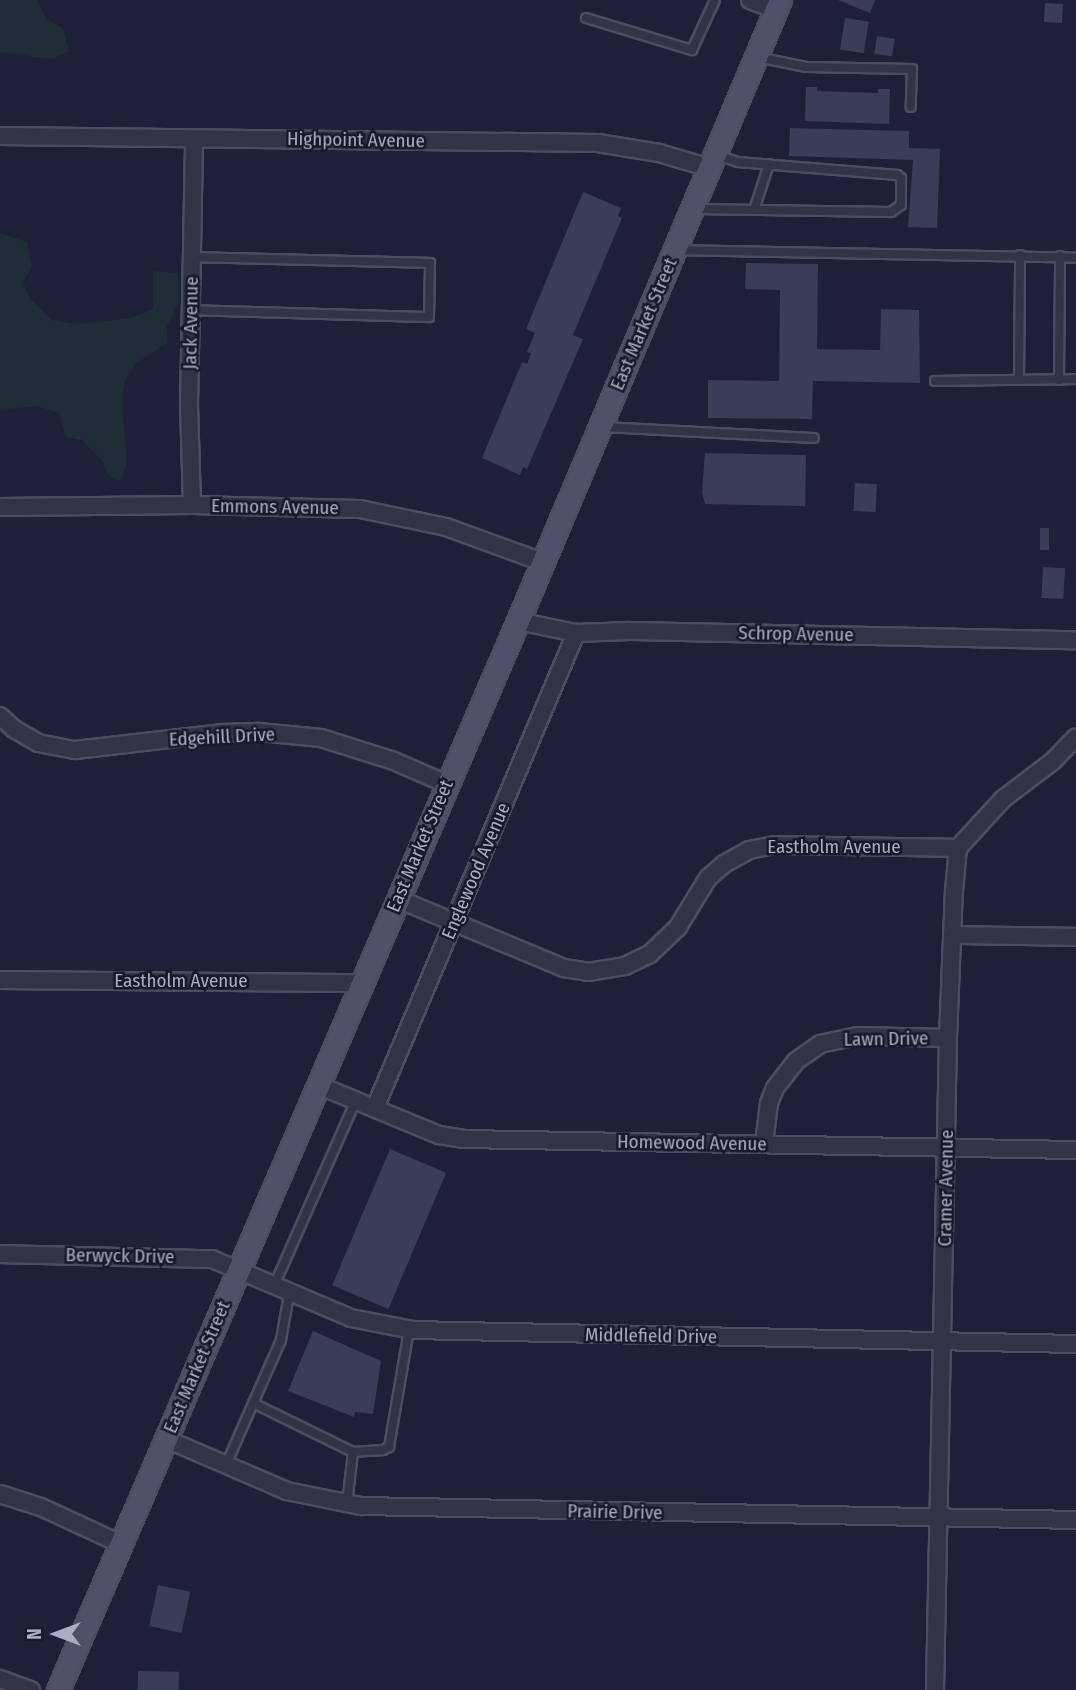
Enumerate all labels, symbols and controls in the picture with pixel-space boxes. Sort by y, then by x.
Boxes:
street label: Highpoint Avenue [287,127,425,153]
street label: East Market Street [606,254,682,394]
street label: Jack Avenue [179,276,203,370]
street label: Emmons Avenue [211,494,339,520]
street label: Schrop Avenue [738,622,854,646]
street label: Edgehill Drive [168,723,276,751]
street label: East Market Street [382,776,458,916]
street label: Englewood Avenue [437,799,515,943]
street label: Eastholm Avenue [767,836,901,858]
street label: Eastholm Avenue [114,970,248,992]
street label: Lawn Drive [843,1027,929,1051]
street label: Cramer Avenue [934,1129,958,1247]
street label: Homewood Avenue [617,1130,767,1156]
street label: Berwyck Drive [65,1244,175,1268]
street label: East Market Street [159,1297,235,1437]
street label: Middlefield Drive [585,1323,717,1349]
street label: Prairie Drive [567,1500,663,1524]
north arrow [21,1599,91,1669]
text: N [23,1628,46,1640]

